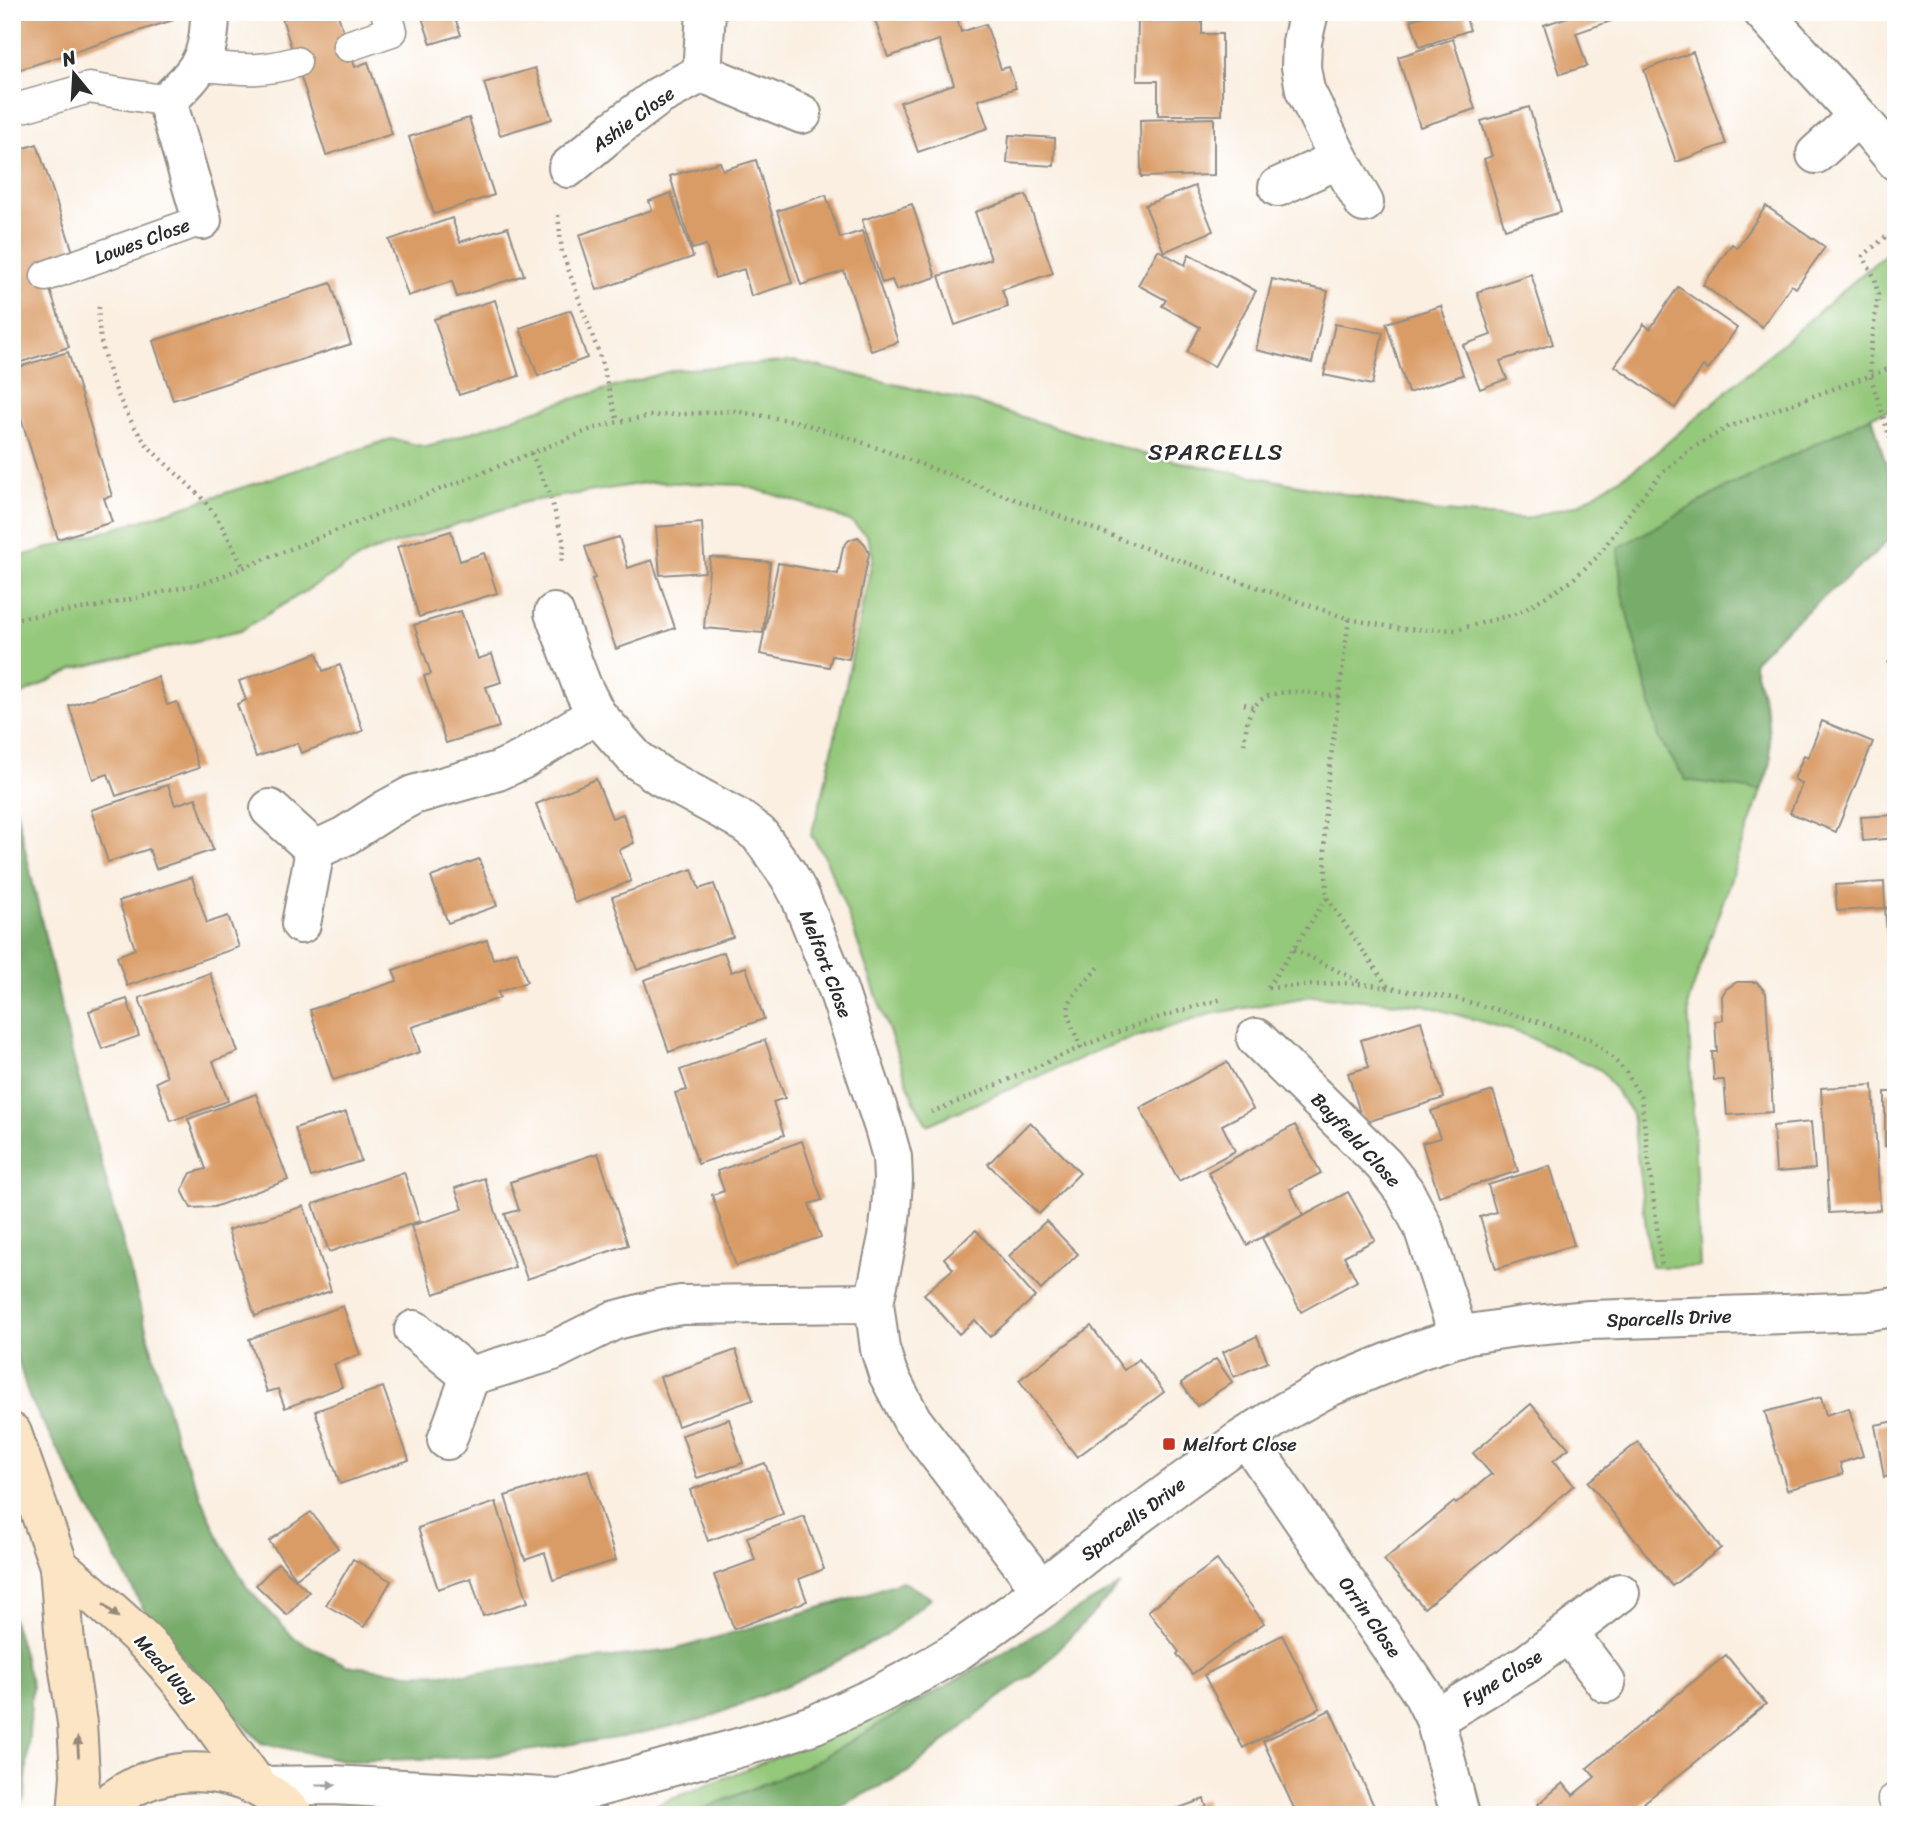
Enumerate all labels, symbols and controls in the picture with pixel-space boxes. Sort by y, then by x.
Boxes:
north arrow [38,38,108,108]
text: N [57,40,81,76]
street label: Ashie Close [584,77,682,161]
street label: Lowes Close [89,208,195,274]
district label: SPARCELLS [1148,432,1284,473]
street label: Melfort Close [790,905,862,1023]
street label: Bayfield Close [1303,1085,1409,1196]
street label: Sparcells Drive [1606,1299,1732,1337]
place label: Melfort Close [1183,1428,1297,1461]
marker: Melfort Close [1161,1436,1177,1452]
street label: Sparcells Drive [1073,1468,1193,1570]
street label: Orrin Close [1330,1569,1410,1665]
one-way arrow [102,1603,120,1619]
street label: Mead Way [126,1626,206,1712]
street label: Fyne Close [1455,1640,1549,1716]
one-way arrow [73,1735,84,1757]
one-way arrow [315,1779,337,1791]

